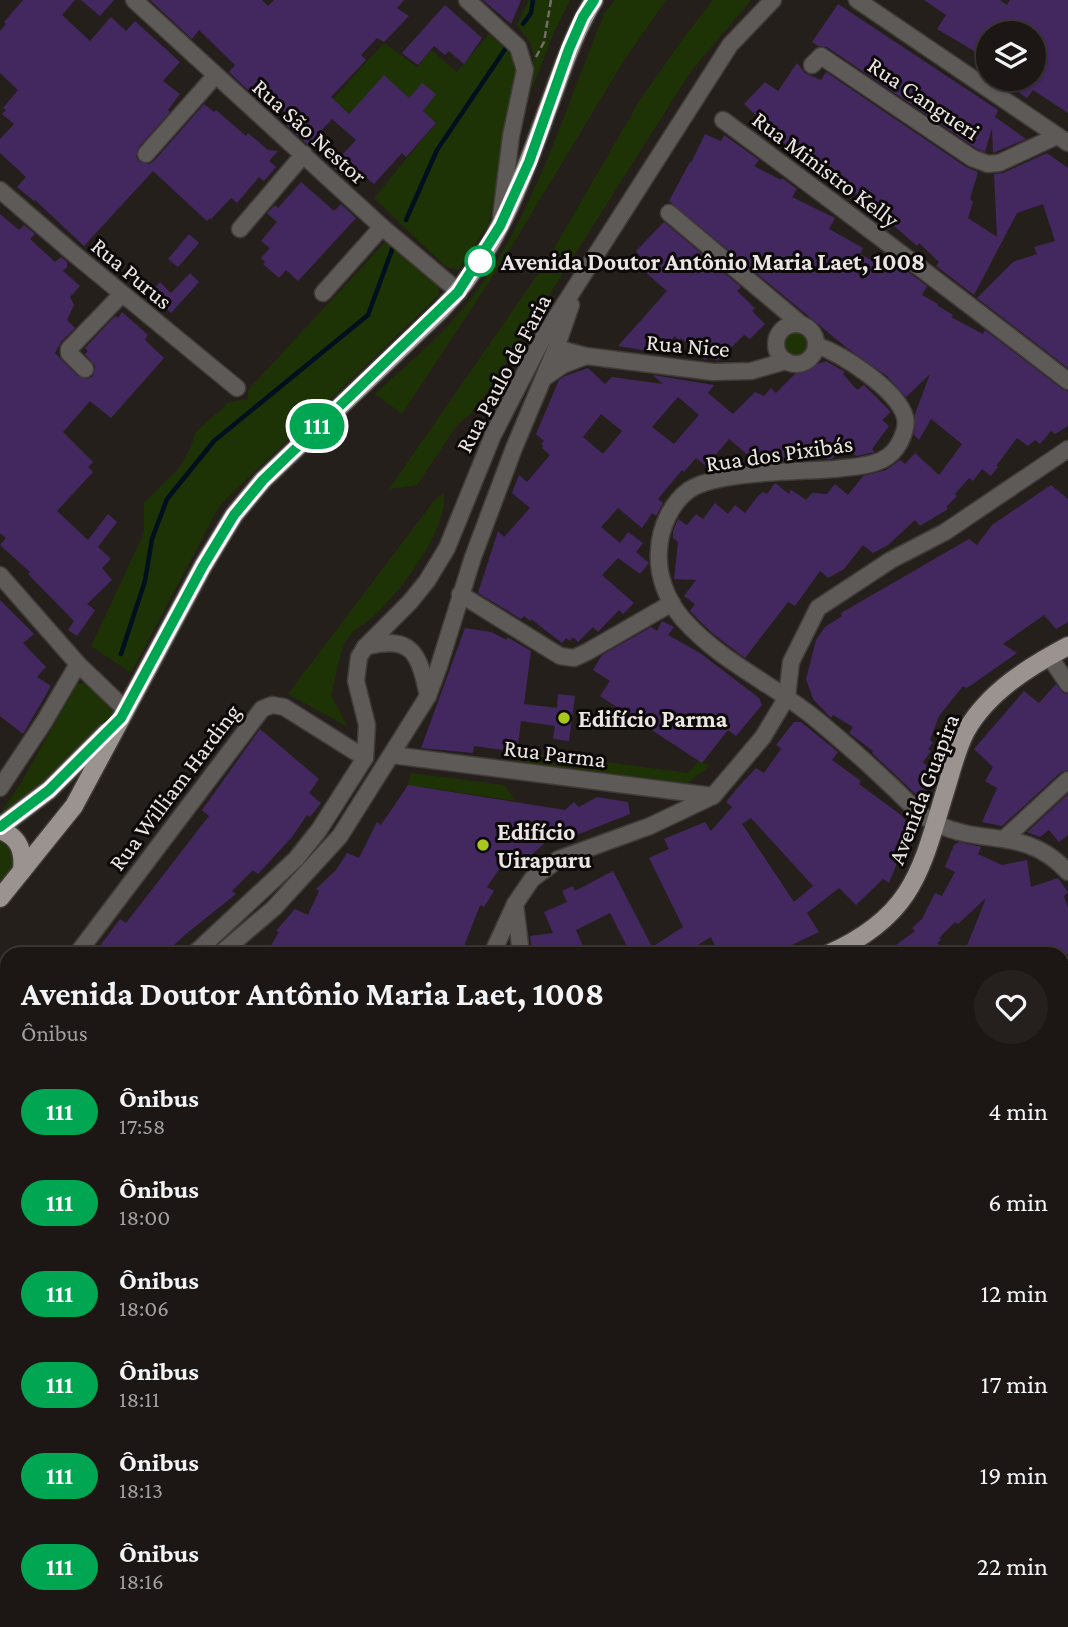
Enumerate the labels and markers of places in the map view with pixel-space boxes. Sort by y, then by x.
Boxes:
marker: Avenida Doutor Antônio Maria Laet, 1008 [465,246,495,276]
place label: Avenida Doutor Antônio Maria Laet, 1008 [500,248,925,276]
place label: Edifício Parma [578,705,728,732]
marker: Edifício Parma [556,710,572,726]
place label: Edifício Uirapuru [497,818,592,873]
marker: Edifício Uirapuru [475,837,491,853]

